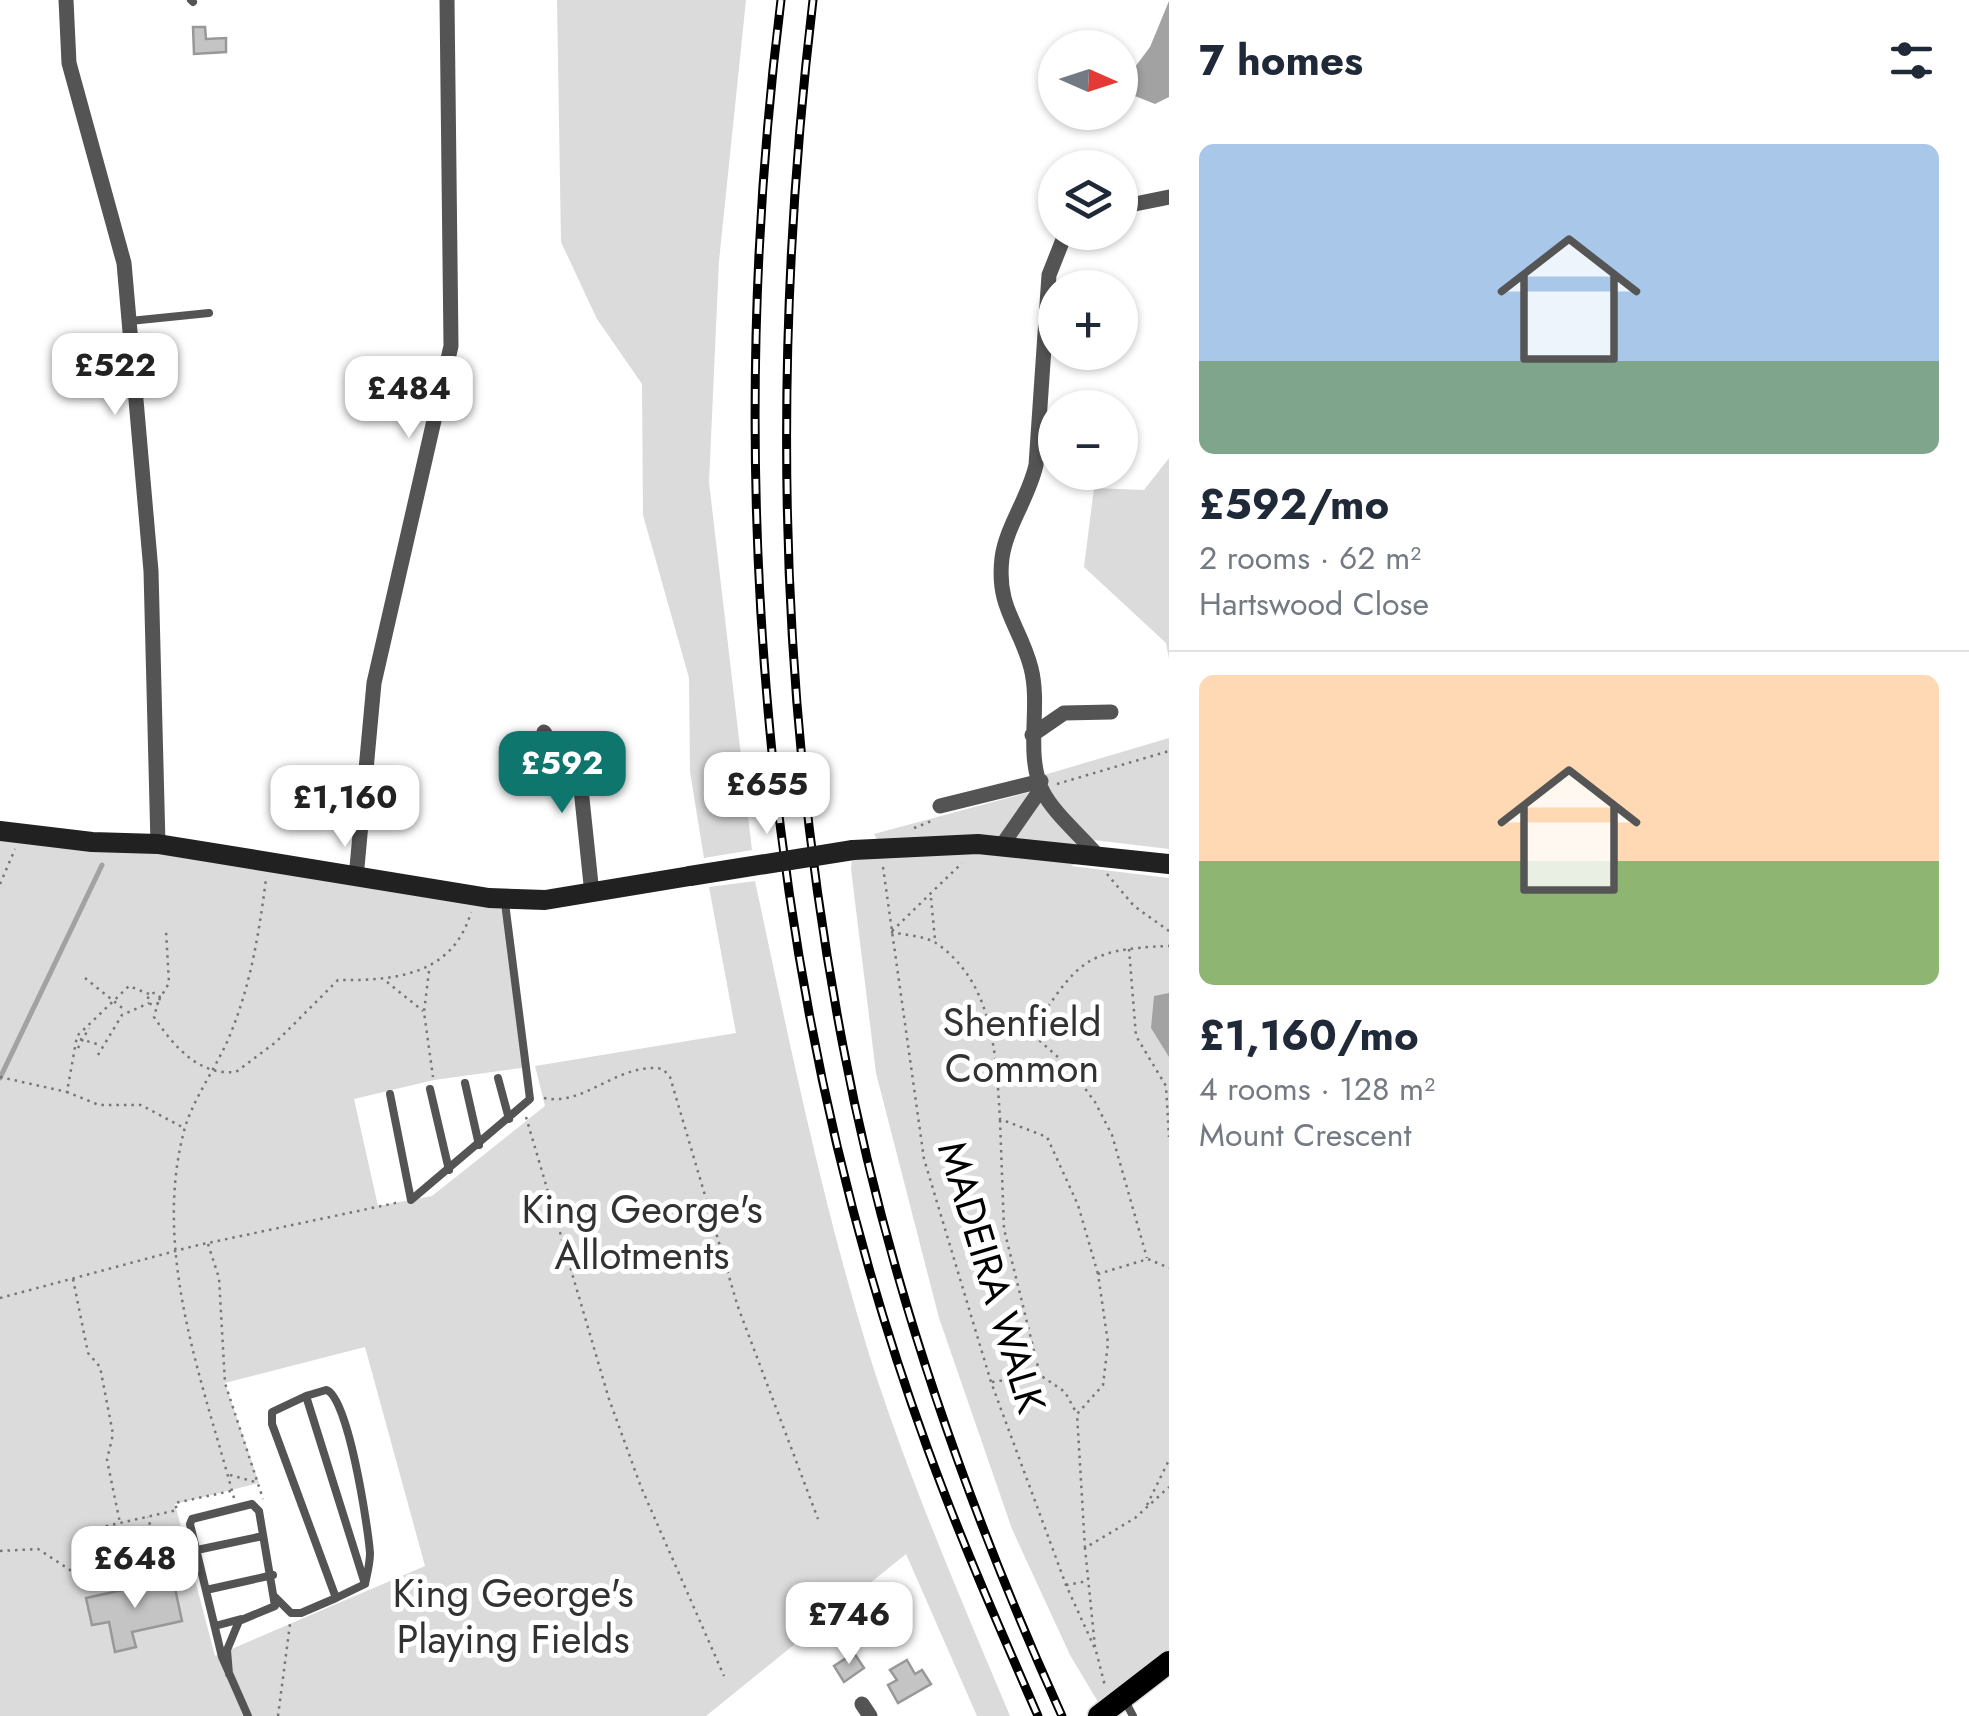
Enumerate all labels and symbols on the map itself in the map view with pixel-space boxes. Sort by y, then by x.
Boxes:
north arrow [1038,30,1138,130]
pin: £522 [56,333,174,418]
pin: £484 [350,356,468,441]
pin: £592 [503,731,621,816]
pin: £655 [708,752,826,837]
pin: £1,160 [264,765,426,850]
park label: Shenfield Common [943,993,1101,1097]
street label: MADEIRA WALK [923,1134,1061,1420]
park label: King George's Allotments [521,1180,763,1284]
pin: £648 [76,1526,194,1611]
park label: King George's Playing Fields [392,1564,634,1668]
pin: £746 [790,1582,908,1667]

